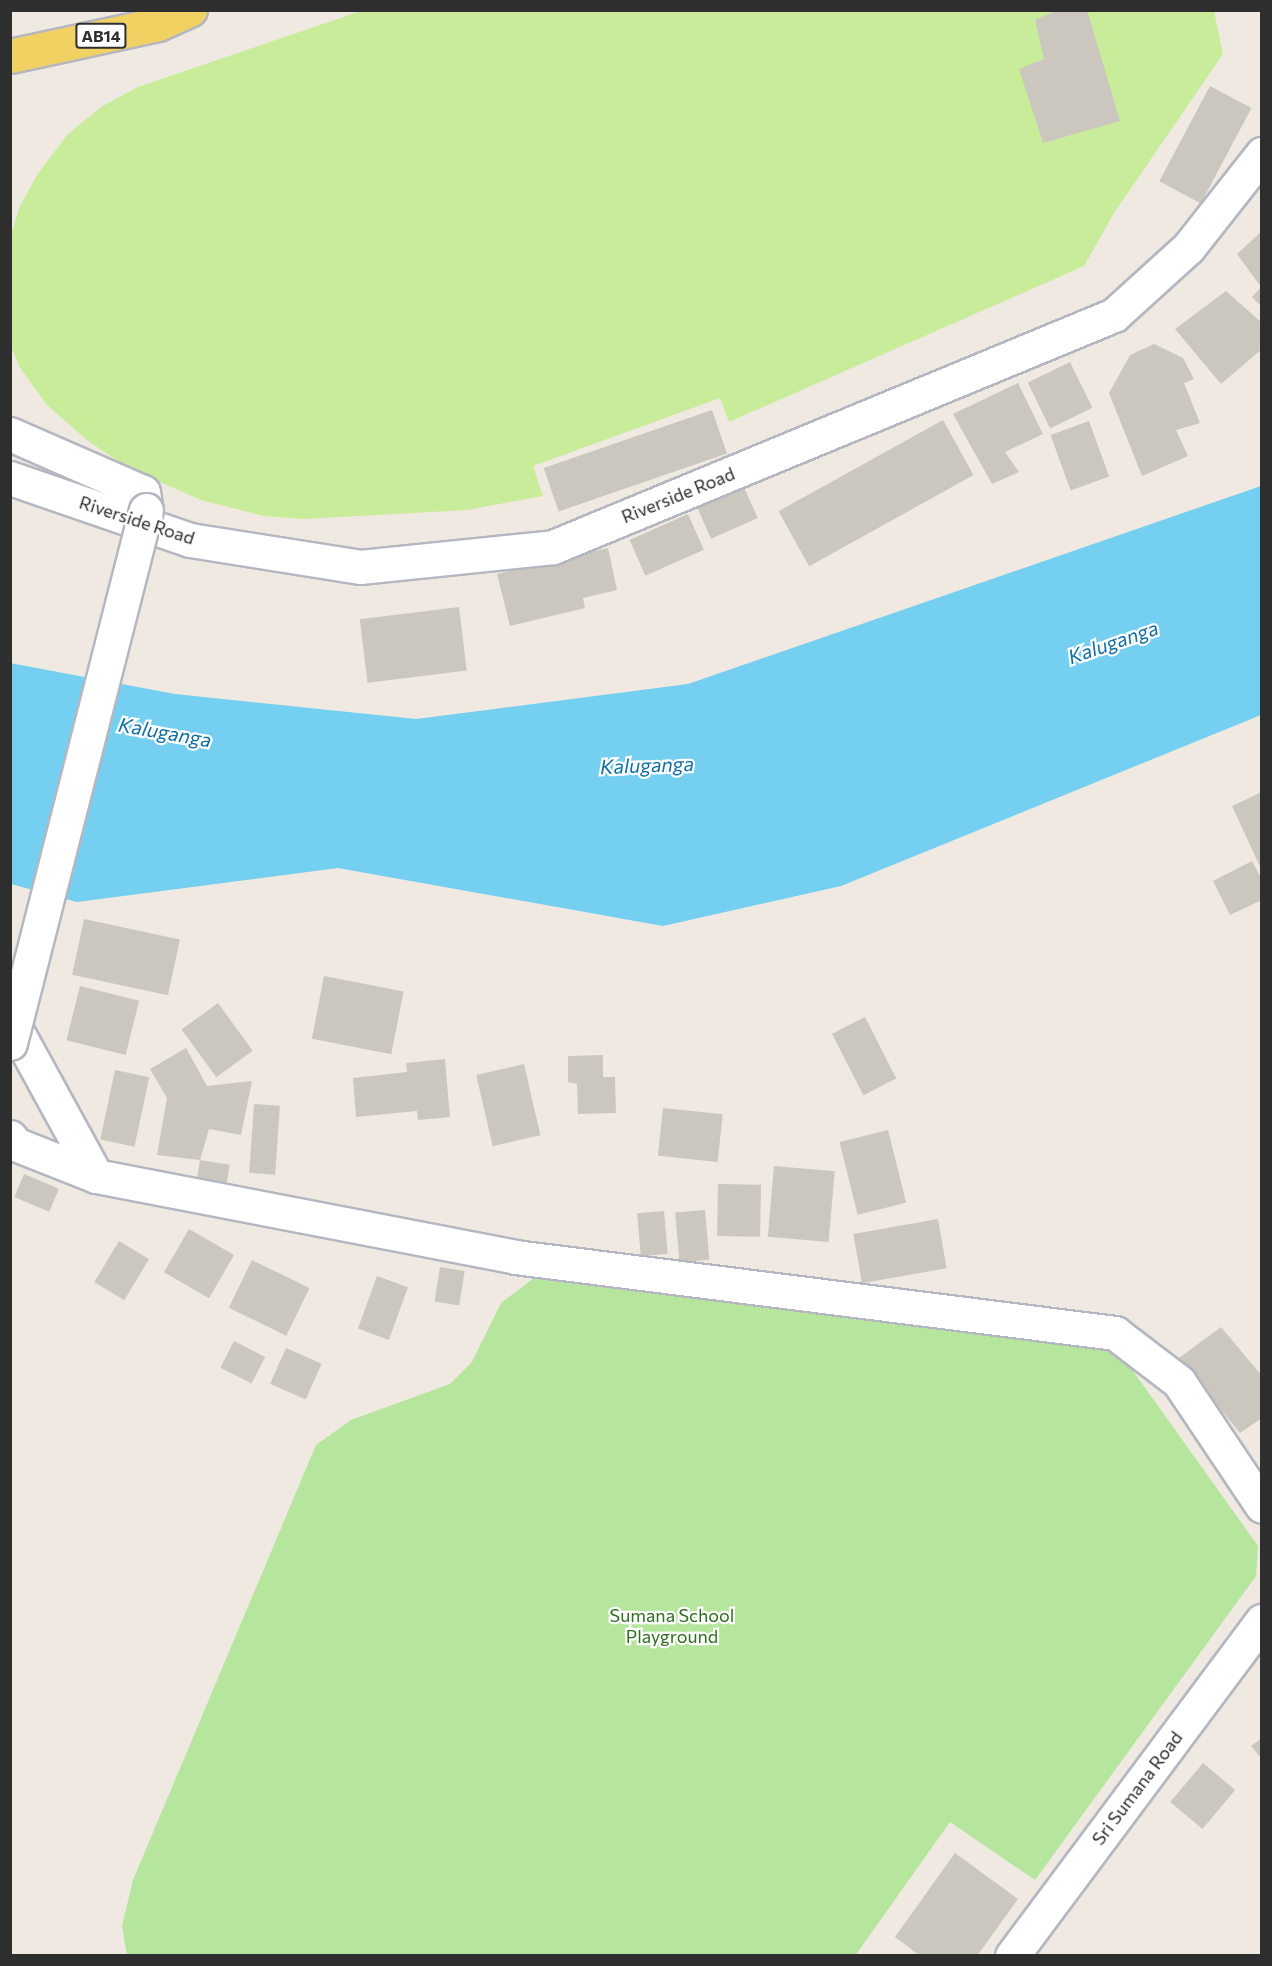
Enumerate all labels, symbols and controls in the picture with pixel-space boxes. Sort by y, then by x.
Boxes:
road number: AB14 [74,23,128,49]
street label: Riverside Road [618,462,738,528]
street label: Riverside Road [77,491,197,549]
water label: Kaluganga [1065,615,1161,669]
water label: Kaluganga [117,712,213,752]
water label: Kaluganga [600,751,694,779]
park label: Sumana School Playground [610,1605,734,1648]
street label: Sri Sumana Road [1087,1727,1187,1849]

